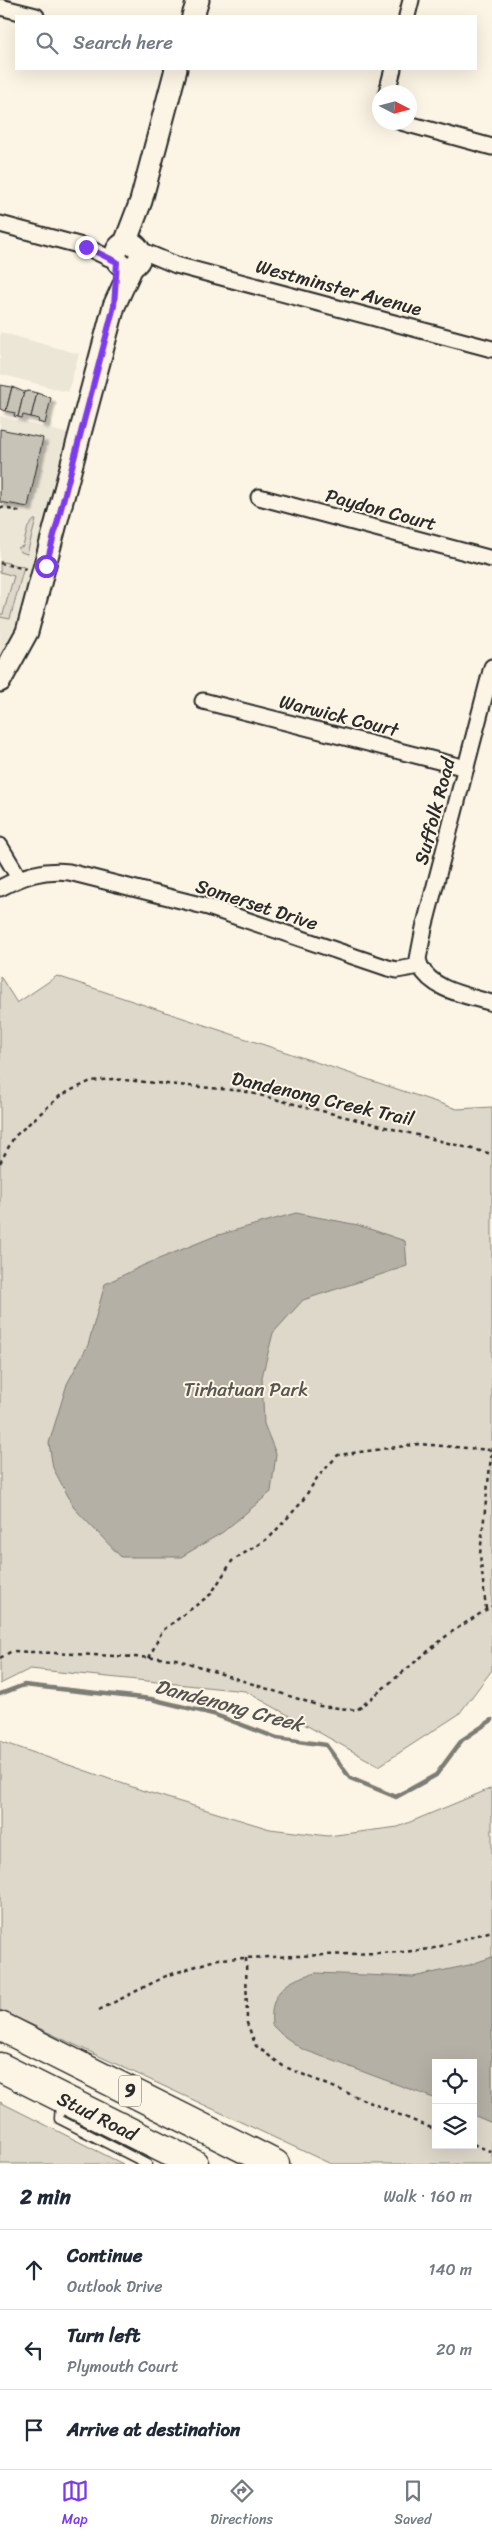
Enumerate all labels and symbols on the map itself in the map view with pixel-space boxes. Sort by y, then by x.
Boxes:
north arrow [372,85,417,130]
route end [75,236,98,259]
street label: Westminster Avenue [252,249,426,325]
street label: Paydon Court [322,479,440,540]
route start [35,555,58,578]
street label: Warwick Court [276,685,403,747]
street label: Suffolk Road [404,752,465,868]
street label: Somerset Drive [191,869,323,940]
street label: Dandenong Creek Trail [229,1061,418,1136]
park label: Tirhatuan Park [184,1373,308,1406]
water label: Dandenong Creek [151,1669,309,1743]
road number: 9 [119,2076,141,2106]
street label: Stud Road [51,2082,145,2151]

